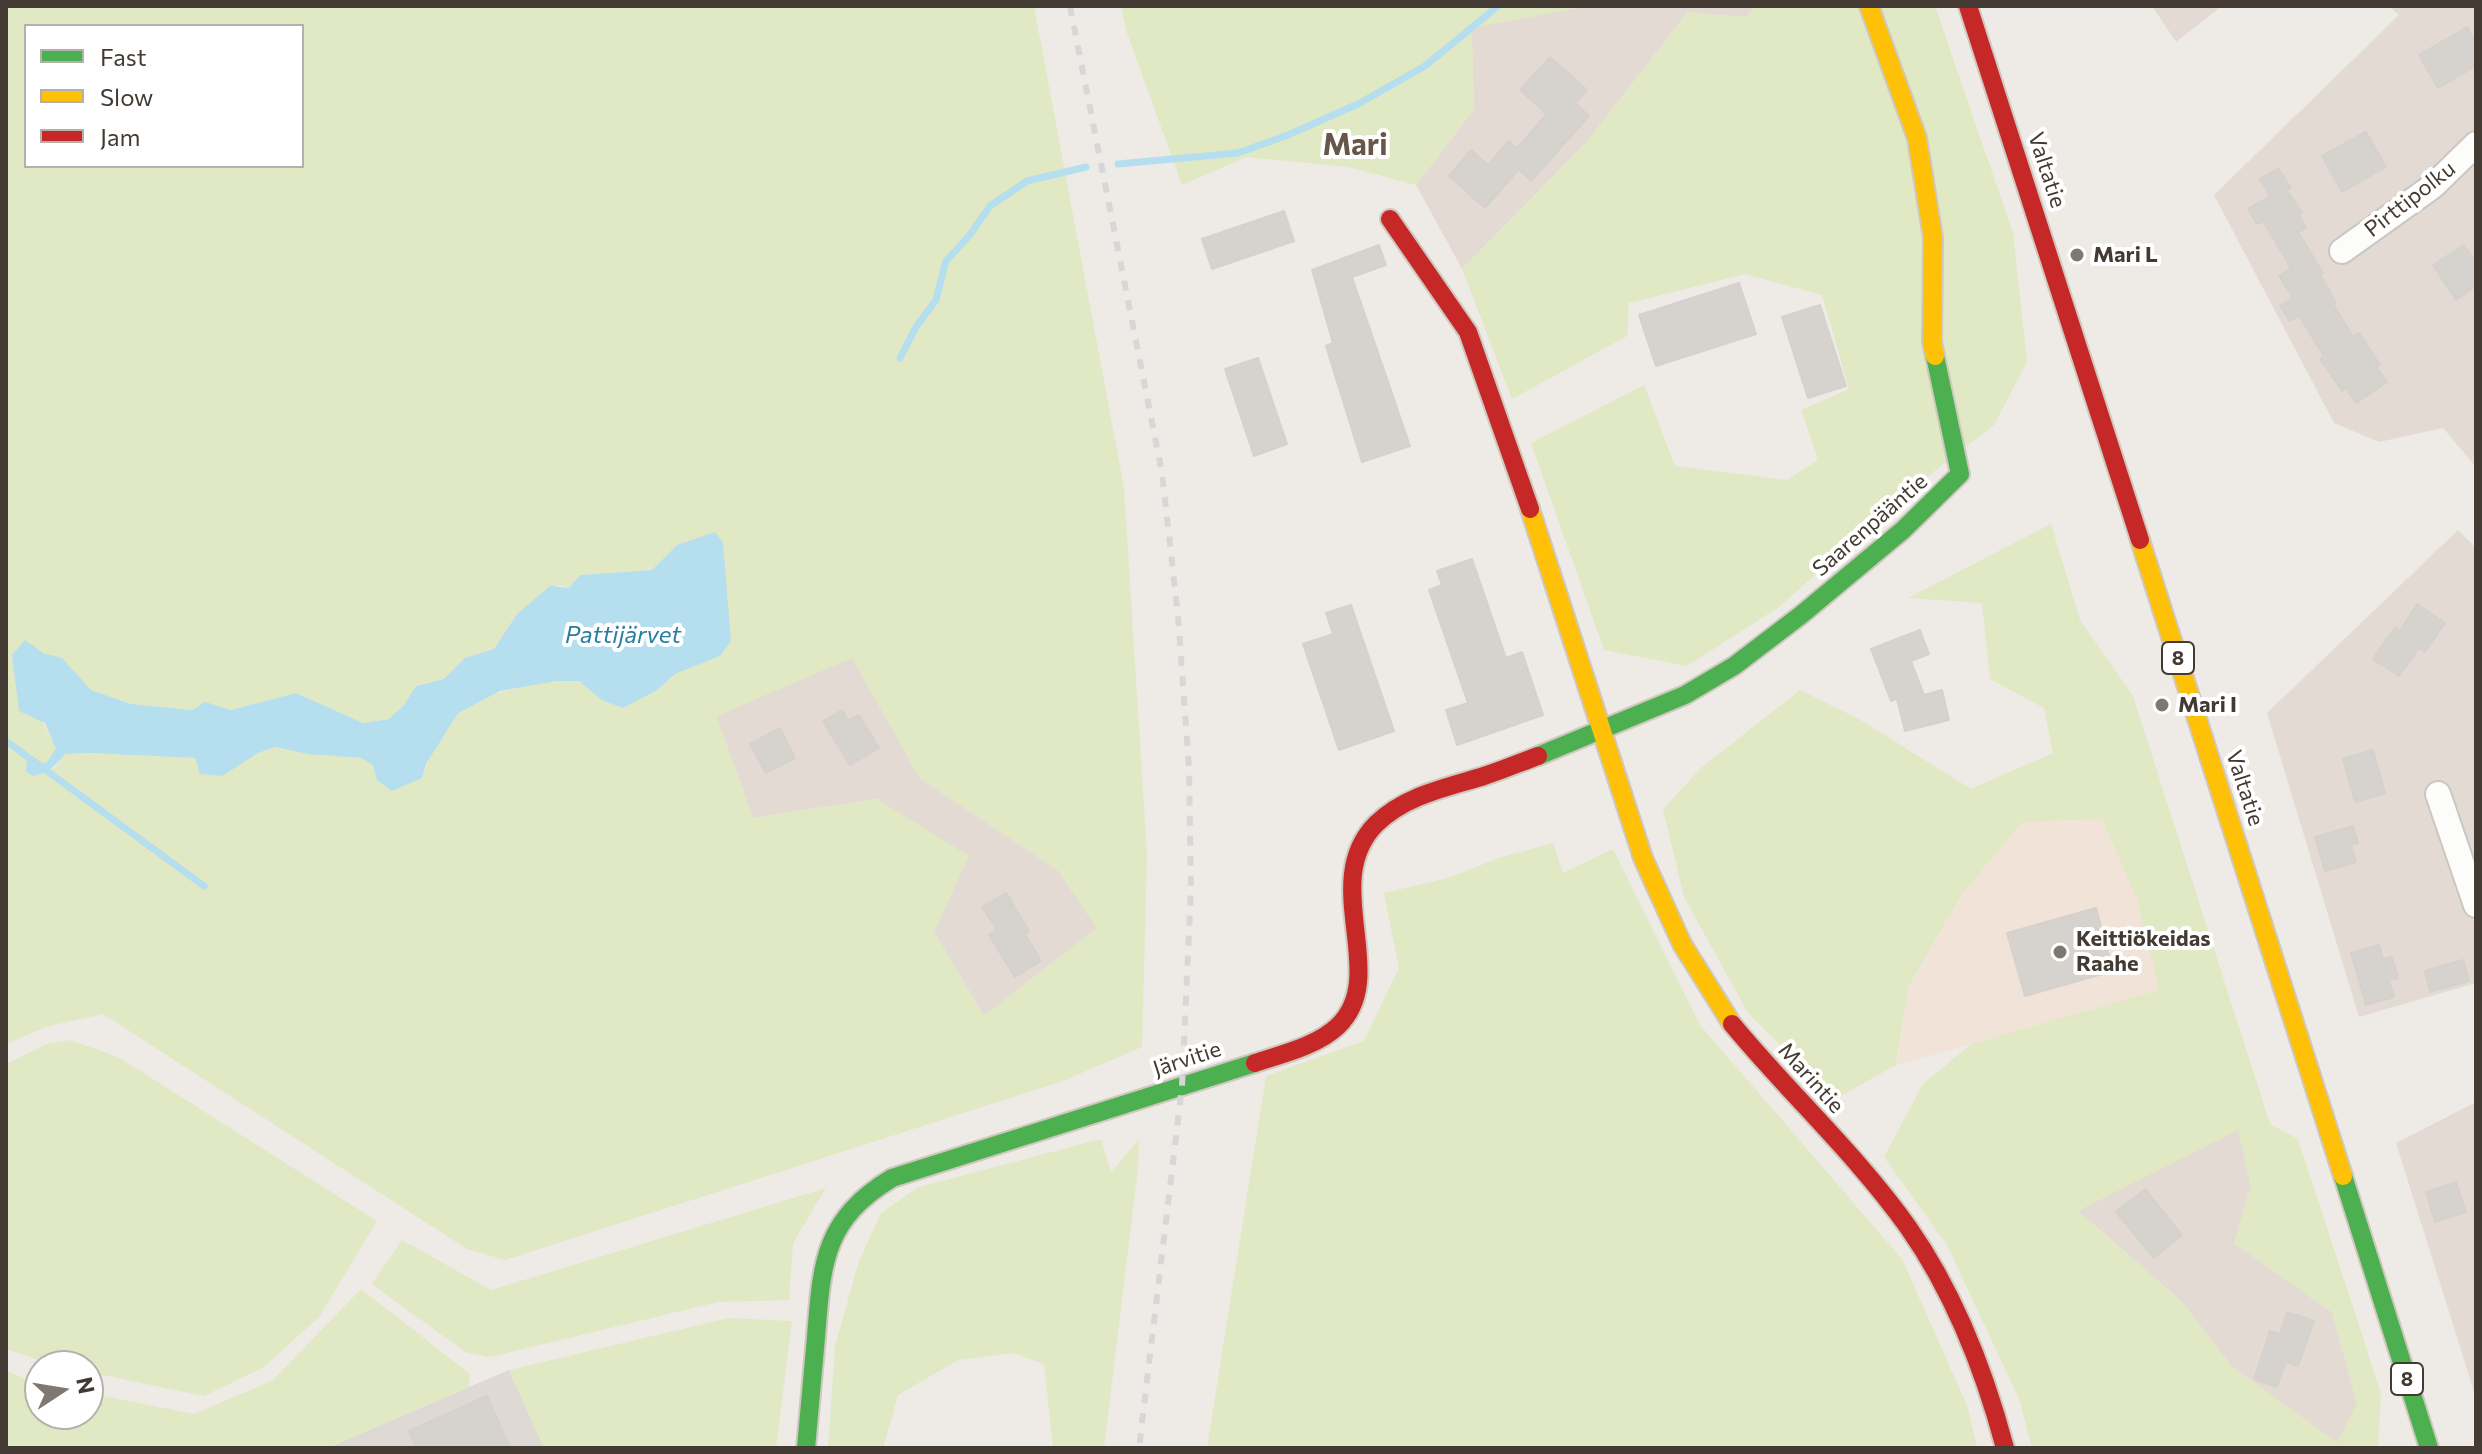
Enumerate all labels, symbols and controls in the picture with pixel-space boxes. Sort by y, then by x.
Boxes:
legend [24,24,304,168]
text: Fast [100,42,147,71]
text: Slow [100,82,153,111]
text: Jam [100,122,140,151]
district label: Mari [1322,127,1388,163]
street label: Valtatie [2022,129,2072,211]
street label: Pirttipolku [2359,155,2461,243]
place label: Mari L [2093,242,2158,268]
marker: Mari L [2068,246,2086,264]
street label: Saarenpääntie [1807,468,1933,582]
water label: Pattijärvet [565,621,681,649]
road number: 8 [2162,642,2194,674]
place label: Mari I [2178,692,2237,718]
marker: Mari I [2153,696,2171,714]
street label: Valtatie [2220,747,2270,829]
place label: Keittiökeidas Raahe [2076,926,2210,978]
marker: Keittiökeidas Raahe [2051,943,2069,961]
street label: Järvitie [1150,1036,1224,1082]
street label: Marintie [1773,1037,1849,1119]
north arrow [24,1350,104,1430]
road number: 8 [2391,1363,2423,1395]
text: N [71,1374,101,1396]

